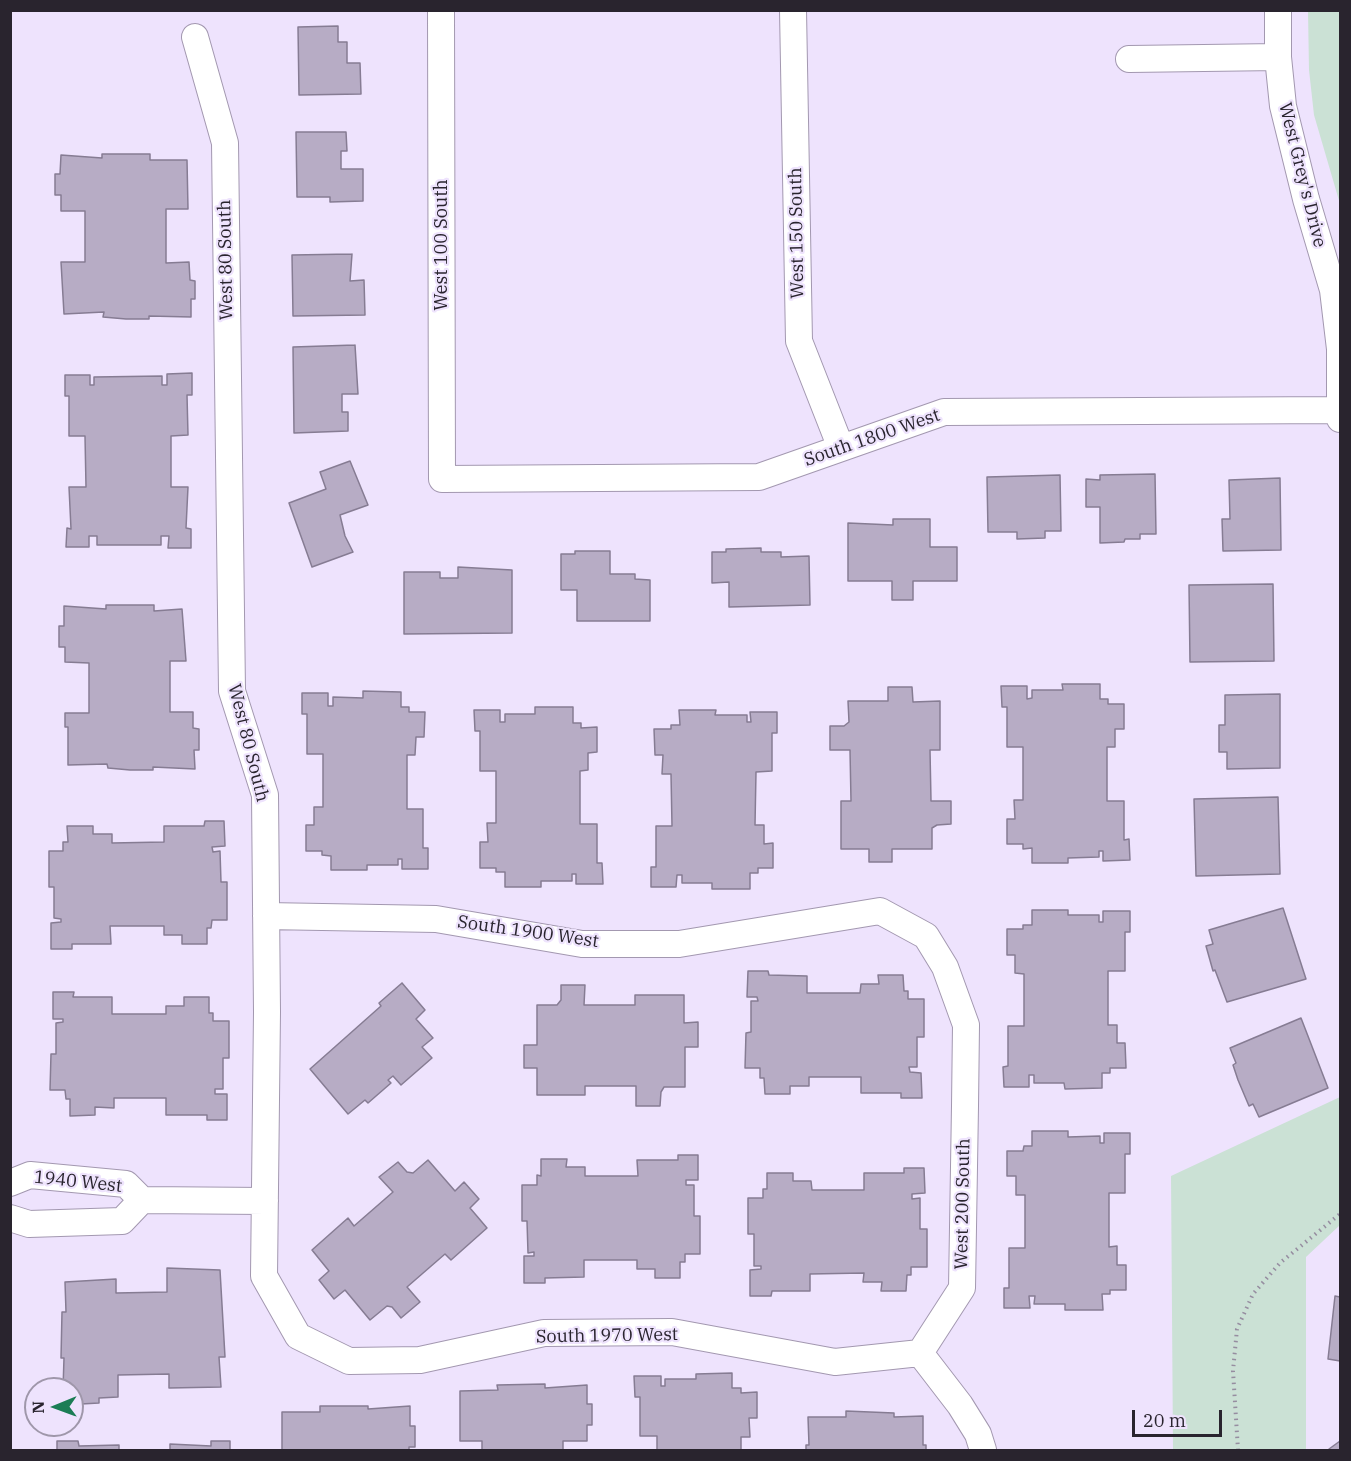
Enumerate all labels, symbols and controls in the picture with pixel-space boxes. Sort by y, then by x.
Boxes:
street label: West Grey's Drive [1274,100,1330,250]
street label: West 150 South [785,167,809,299]
street label: West 100 South [431,179,453,311]
street label: West 80 South [214,199,238,321]
street label: South 1800 West [801,405,943,471]
street label: West 80 South [223,682,273,804]
street label: South 1900 West [456,911,600,953]
street label: West 200 South [951,1138,975,1270]
street label: 1940 West [33,1167,123,1197]
street label: South 1970 West [536,1324,678,1348]
north arrow [24,1377,84,1437]
scale bar [1135,1398,1225,1436]
text: N [28,1401,48,1414]
text: 20 m [1143,1409,1186,1432]

